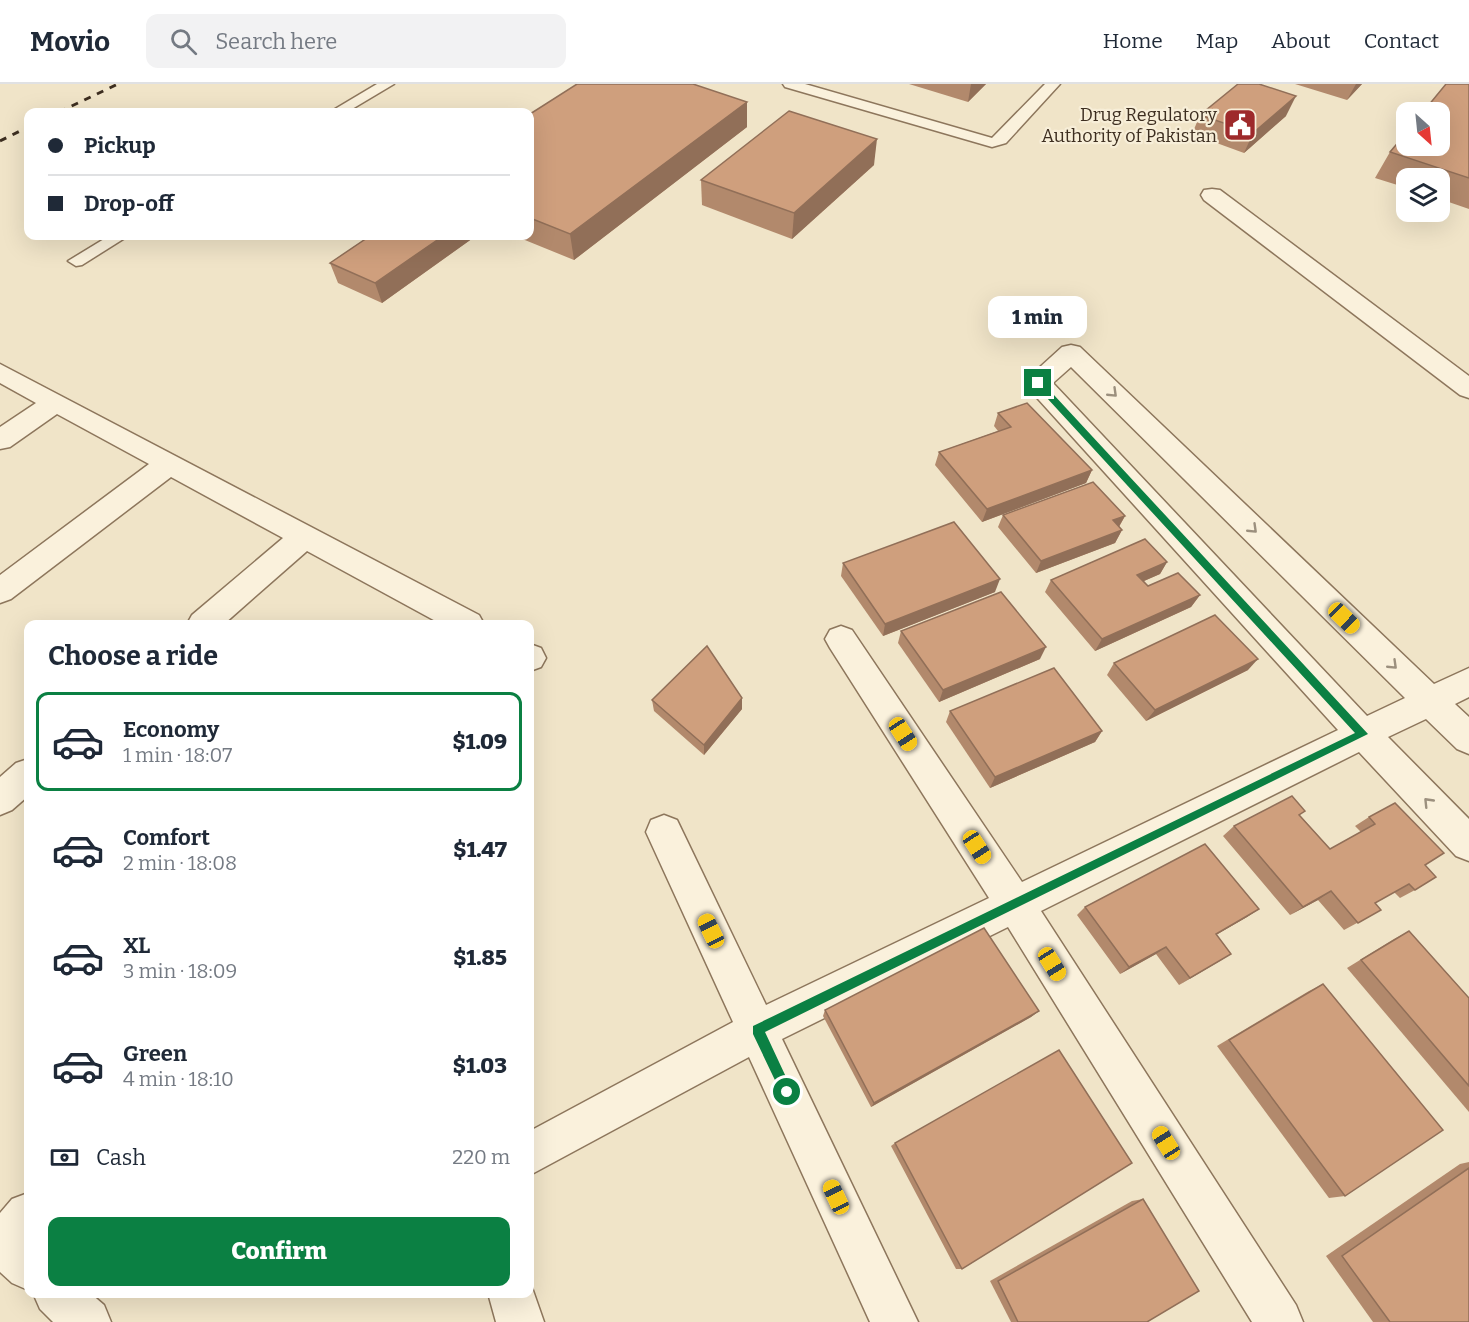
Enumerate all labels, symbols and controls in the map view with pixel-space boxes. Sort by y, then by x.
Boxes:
search box [146,14,566,68]
text: Movio [30,25,110,58]
icon: search [167,25,200,58]
text: Search here [215,28,337,55]
text: Home [1103,28,1163,54]
text: Map [1196,28,1238,54]
text: About [1271,28,1331,54]
text: Contact [1364,28,1439,54]
north arrow [1396,102,1450,156]
map controls [1396,102,1450,222]
place label: Drug Regulatory Authority of Pakistan [1041,104,1218,147]
public building icon: Drug Regulatory Authority of Pakistan [1222,107,1258,143]
text: Pickup [84,132,156,159]
button: layers [1396,168,1450,222]
text: Drop-off [84,190,174,217]
callout: 1 min [988,296,1088,338]
text: 1 min [1012,305,1063,329]
route end [1024,369,1051,396]
one-way arrow [1105,386,1116,397]
one-way arrow [1246,522,1256,533]
car [1325,599,1363,637]
text: Choose a ride [48,640,218,672]
one-way arrow [1385,657,1396,668]
car [886,714,920,754]
icon: car [51,715,105,769]
text: Economy [123,716,219,743]
text: $1.09 [452,728,507,755]
text: 1 min · 18:07 [123,743,232,767]
one-way arrow [1425,799,1436,810]
icon: car [51,823,105,877]
text: Comfort [123,824,210,851]
car [960,827,994,867]
text: $1.47 [453,836,507,863]
text: 2 min · 18:08 [123,851,237,875]
car [695,911,727,951]
icon: car [51,931,105,985]
text: XL [123,932,150,959]
text: $1.85 [453,944,507,971]
car [1035,944,1069,984]
text: 3 min · 18:09 [123,959,237,983]
icon: car [51,1039,105,1093]
text: Green [123,1040,187,1067]
text: $1.03 [453,1052,507,1079]
text: 4 min · 18:10 [123,1067,234,1091]
route start [773,1078,800,1105]
car [1149,1123,1183,1163]
icon: cash [48,1141,81,1174]
text: Cash [96,1144,146,1171]
text: 220 m [452,1145,510,1169]
car [820,1177,852,1217]
button: Confirm [48,1217,510,1286]

